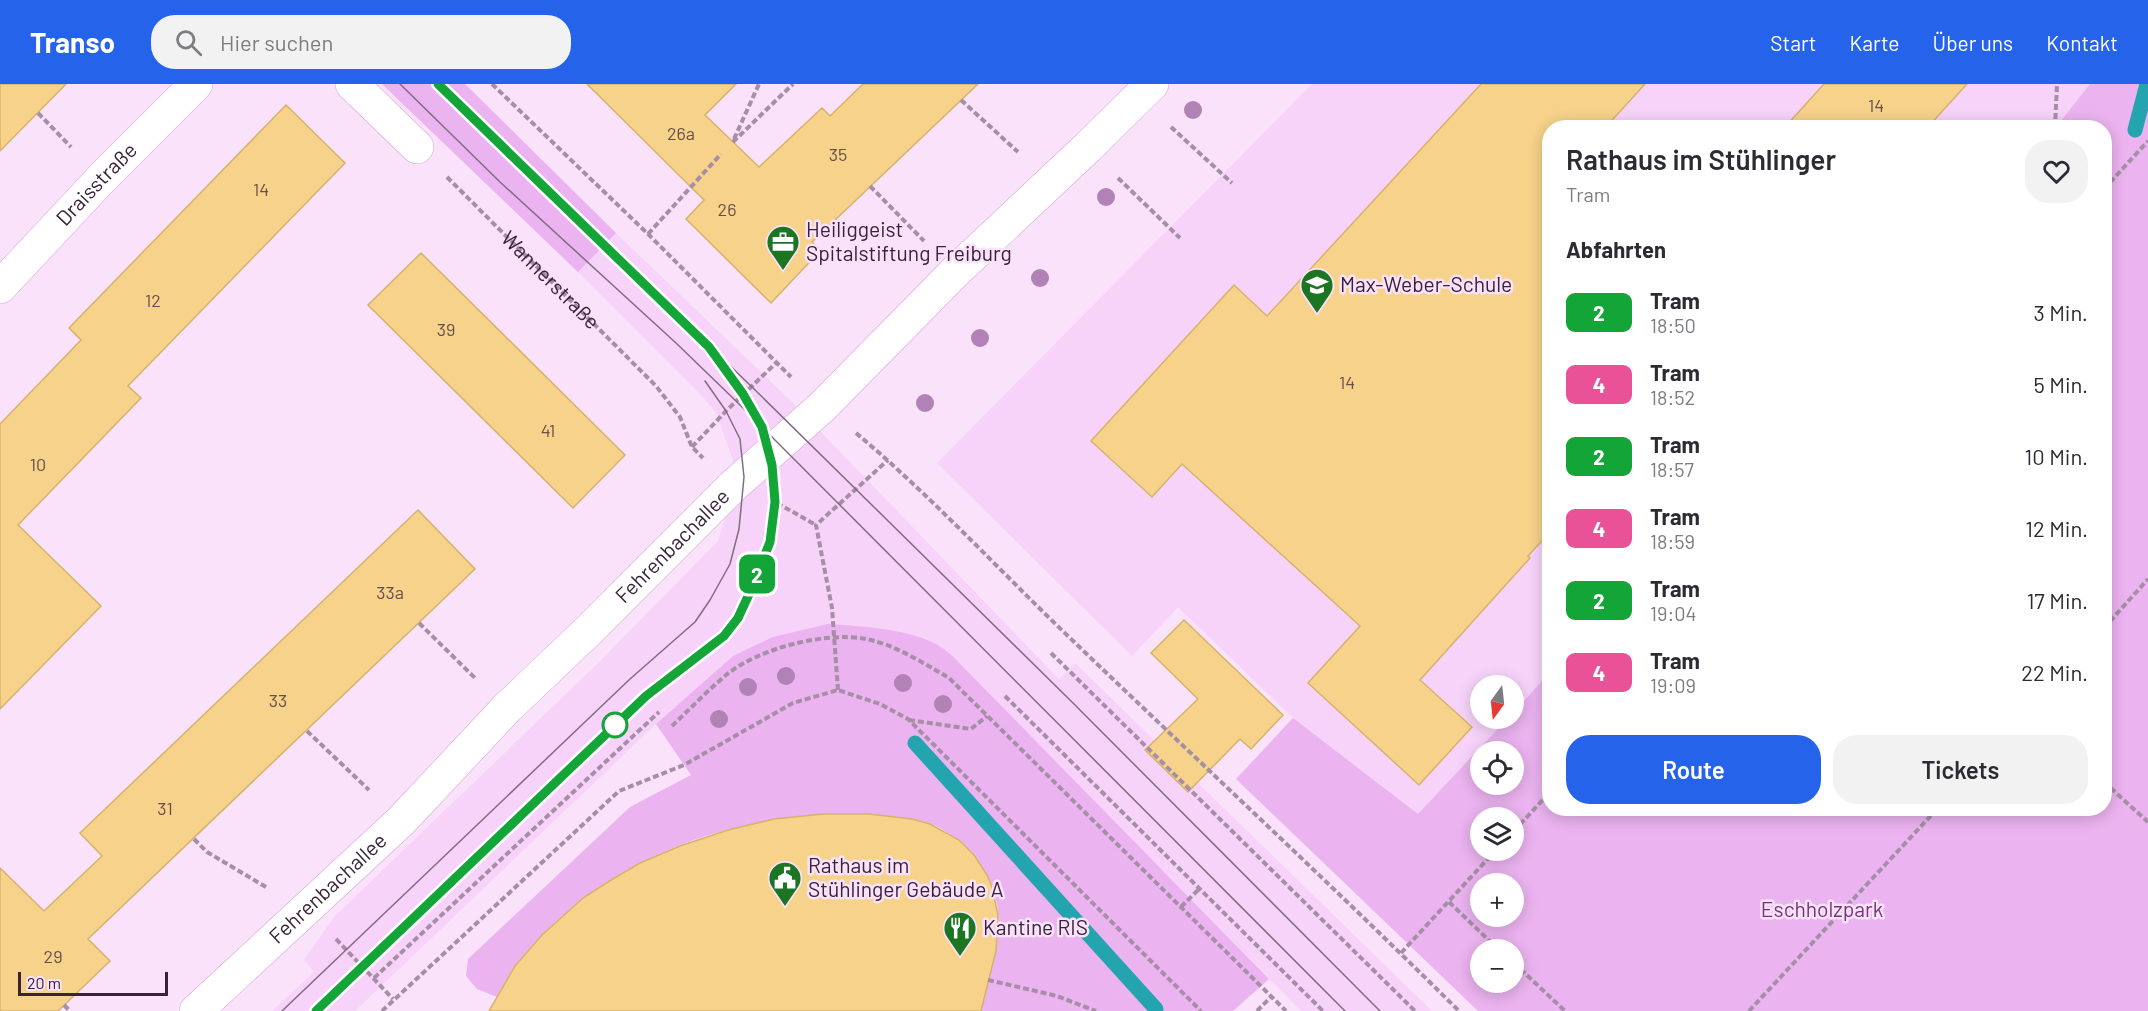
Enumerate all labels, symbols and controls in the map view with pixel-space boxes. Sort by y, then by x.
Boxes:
search box [151,15,571,69]
text: Transo [30,25,115,59]
icon: search [172,26,205,59]
text: Hier suchen [220,29,333,55]
text: Start [1770,30,1817,55]
text: Karte [1850,30,1900,55]
text: Über uns [1933,30,2013,55]
text: Kontakt [2046,30,2118,55]
house number: 14 [1868,94,1884,116]
house number: 26a [667,122,695,144]
street label: Draisstraße [50,137,141,230]
button: heart [2025,140,2088,203]
text: Rathaus im Stühlinger [1566,142,1836,176]
house number: 35 [829,143,847,165]
house number: 14 [253,178,269,200]
text: Tram [1566,182,1610,206]
house number: 26 [718,198,736,220]
place label: Heiliggeist Spitalstiftung Freiburg [806,216,1012,265]
office icon: Heiliggeist Spitalstiftung Freiburg [765,224,801,271]
street label: Wannerstraße [497,225,606,333]
text: Abfahrten [1566,236,1666,262]
school or university icon: Max-Weber-Schule [1299,267,1335,314]
place label: Max-Weber-Schule [1340,271,1512,296]
text: Tram [1650,287,1700,313]
house number: 12 [145,289,161,311]
text: 3 Min. [2033,299,2088,325]
text: 2 [1593,300,1605,325]
text: 18:50 [1650,313,1696,337]
house number: 39 [437,318,455,340]
text: Tram [1650,359,1700,385]
house number: 14 [1339,371,1355,393]
text: 5 Min. [2033,371,2088,397]
text: 4 [1593,372,1605,397]
text: 18:52 [1650,385,1695,409]
house number: 41 [541,419,555,441]
text: Tram [1650,431,1700,457]
text: 10 Min. [2025,443,2088,469]
text: 2 [1593,444,1605,469]
house number: 10 [30,453,46,475]
text: 18:57 [1650,457,1694,481]
street label: Fehrenbachallee [609,483,734,607]
text: Tram [1650,503,1700,529]
text: 12 Min. [2025,515,2088,541]
text: 4 [1593,516,1605,541]
text: 18:59 [1650,529,1695,553]
line badge: 2 [738,554,777,594]
text: 2 [751,562,763,587]
text: Tram [1650,575,1700,601]
house number: 33a [376,581,404,603]
text: 17 Min. [2027,587,2088,613]
text: 2 [1593,588,1605,613]
text: 19:04 [1650,601,1697,625]
text: Tram [1650,647,1700,673]
text: 22 Min. [2021,659,2088,685]
text: 4 [1593,660,1605,685]
text: 19:09 [1650,673,1696,697]
north arrow [1470,675,1524,729]
map controls [1470,675,1524,993]
house number: 33 [269,689,287,711]
unlabelled marker [602,712,628,738]
button: Route [1566,735,1821,804]
button: Tickets [1833,735,2088,804]
button: locate [1470,741,1524,795]
house number: 31 [157,797,173,819]
button: layers [1470,807,1524,861]
street label: Fehrenbachallee [263,827,391,948]
place label: Rathaus im Stühlinger Gebäude A [808,852,1004,901]
public building icon: Rathaus im Stühlinger Gebäude A [767,860,803,907]
button: + [1470,873,1524,927]
park label: Eschholzpark [1761,896,1883,921]
restaurant icon: Kantine RIS [942,910,978,957]
place label: Kantine RIS [983,914,1088,939]
button: − [1470,939,1524,993]
house number: 29 [43,945,63,967]
scale bar [18,969,168,996]
text: 20 m [27,973,61,992]

